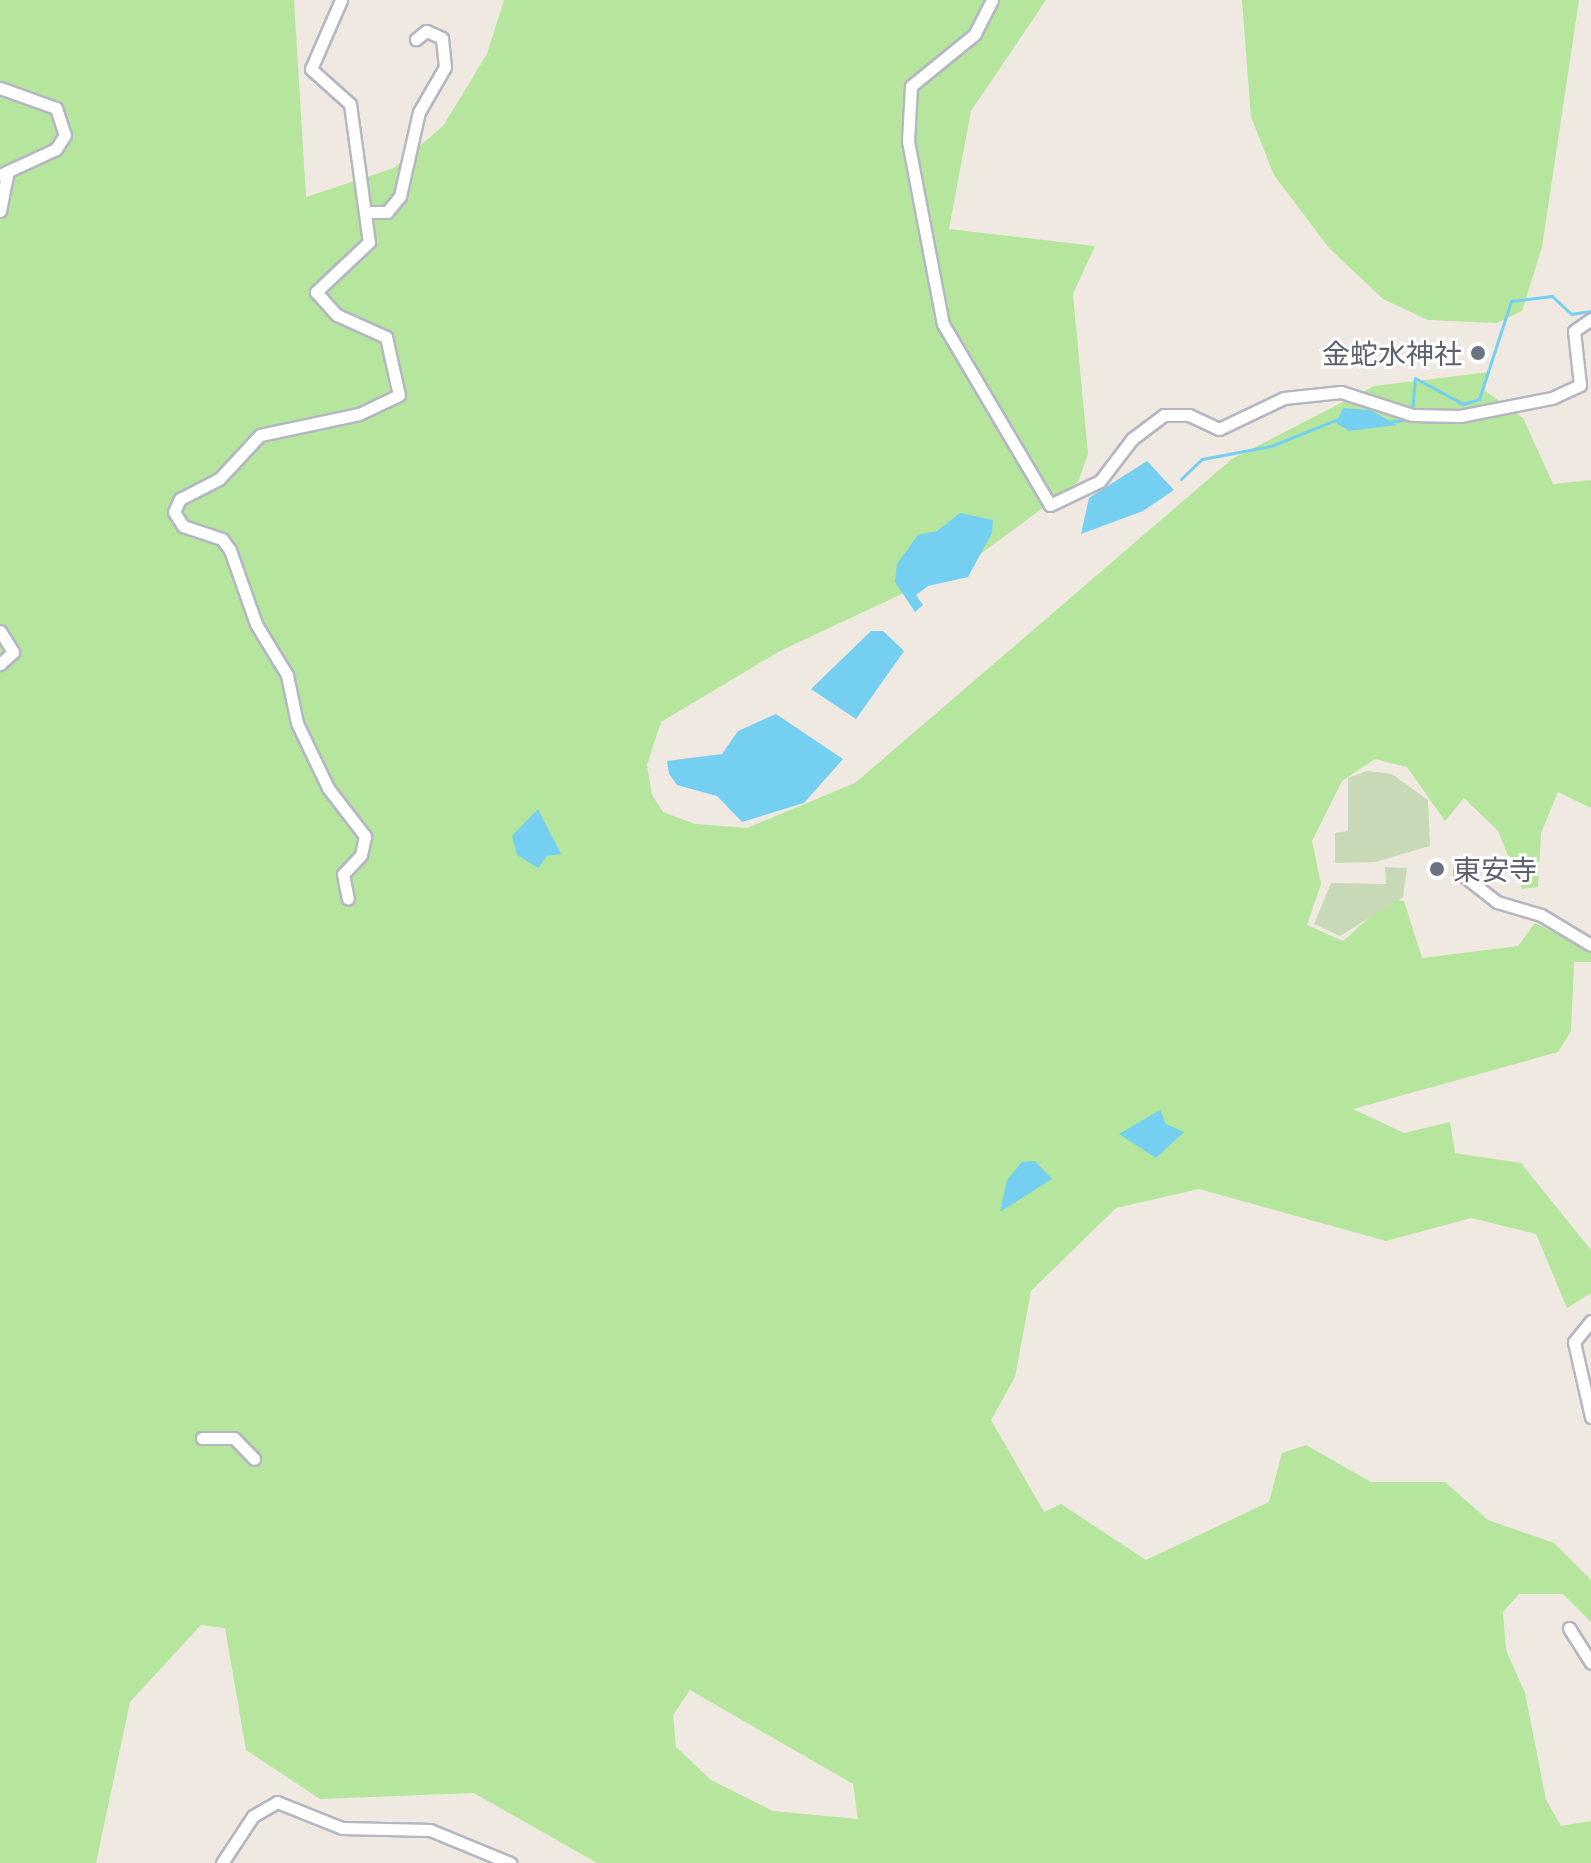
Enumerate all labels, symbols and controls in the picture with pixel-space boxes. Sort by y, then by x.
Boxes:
place label: 金蛇水神社 [1322,336,1462,370]
marker: 金蛇水神社 [1469,344,1487,362]
place label: 東安寺 [1453,852,1537,886]
marker: 東安寺 [1428,860,1446,878]

